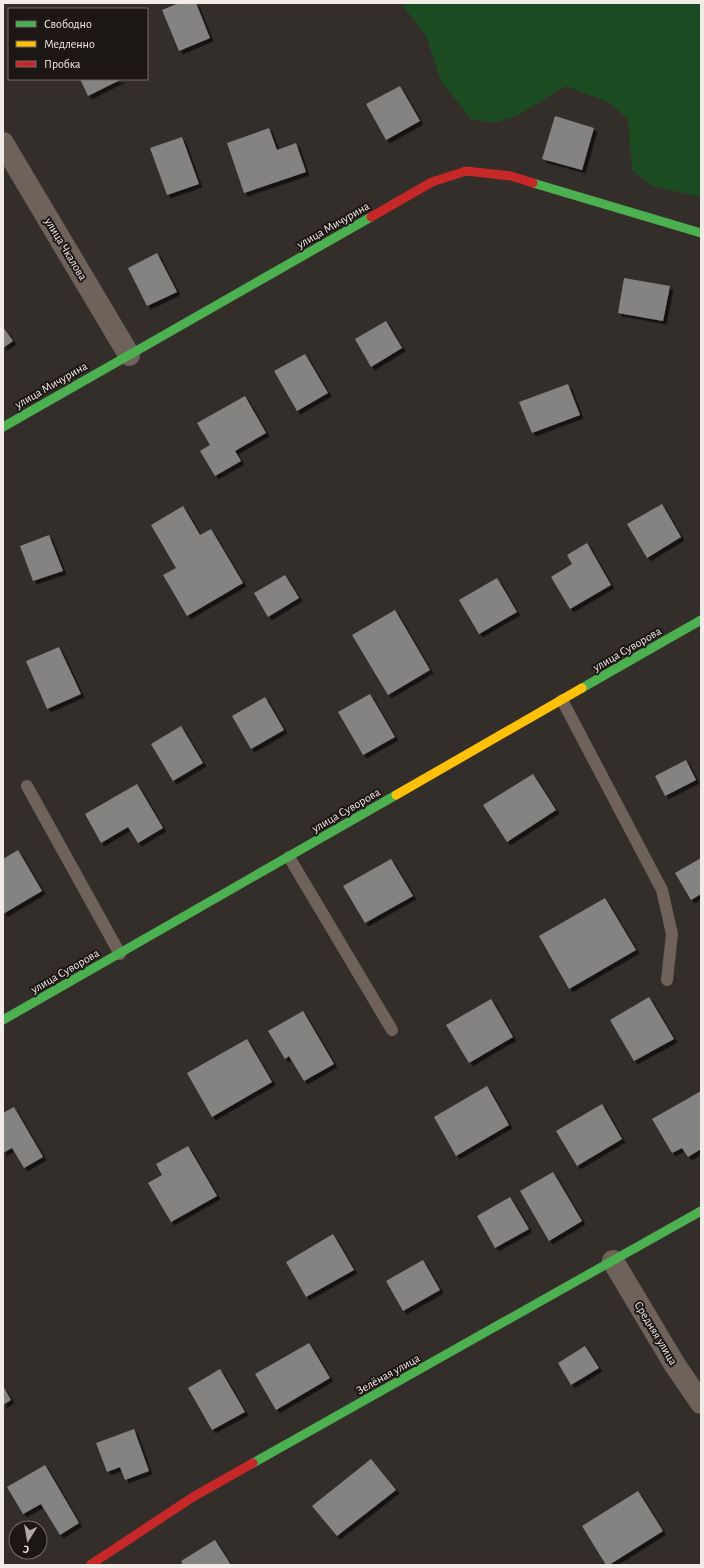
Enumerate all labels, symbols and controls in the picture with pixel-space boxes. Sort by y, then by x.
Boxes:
legend [8,8,148,80]
text: Свободно [44,18,92,30]
text: Медленно [44,38,95,50]
text: Пробка [44,58,81,70]
street label: улица Мичурина [294,199,372,252]
street label: улица Чкалова [41,215,90,283]
street label: улица Мичурина [12,359,90,412]
street label: улица Суворова [590,624,664,675]
street label: улица Суворова [309,785,383,836]
street label: улица Суворова [28,946,102,997]
street label: Средняя улица [631,1299,680,1368]
street label: Зелёная улица [354,1351,423,1397]
north arrow [8,1520,48,1560]
text: С [22,1543,30,1555]

